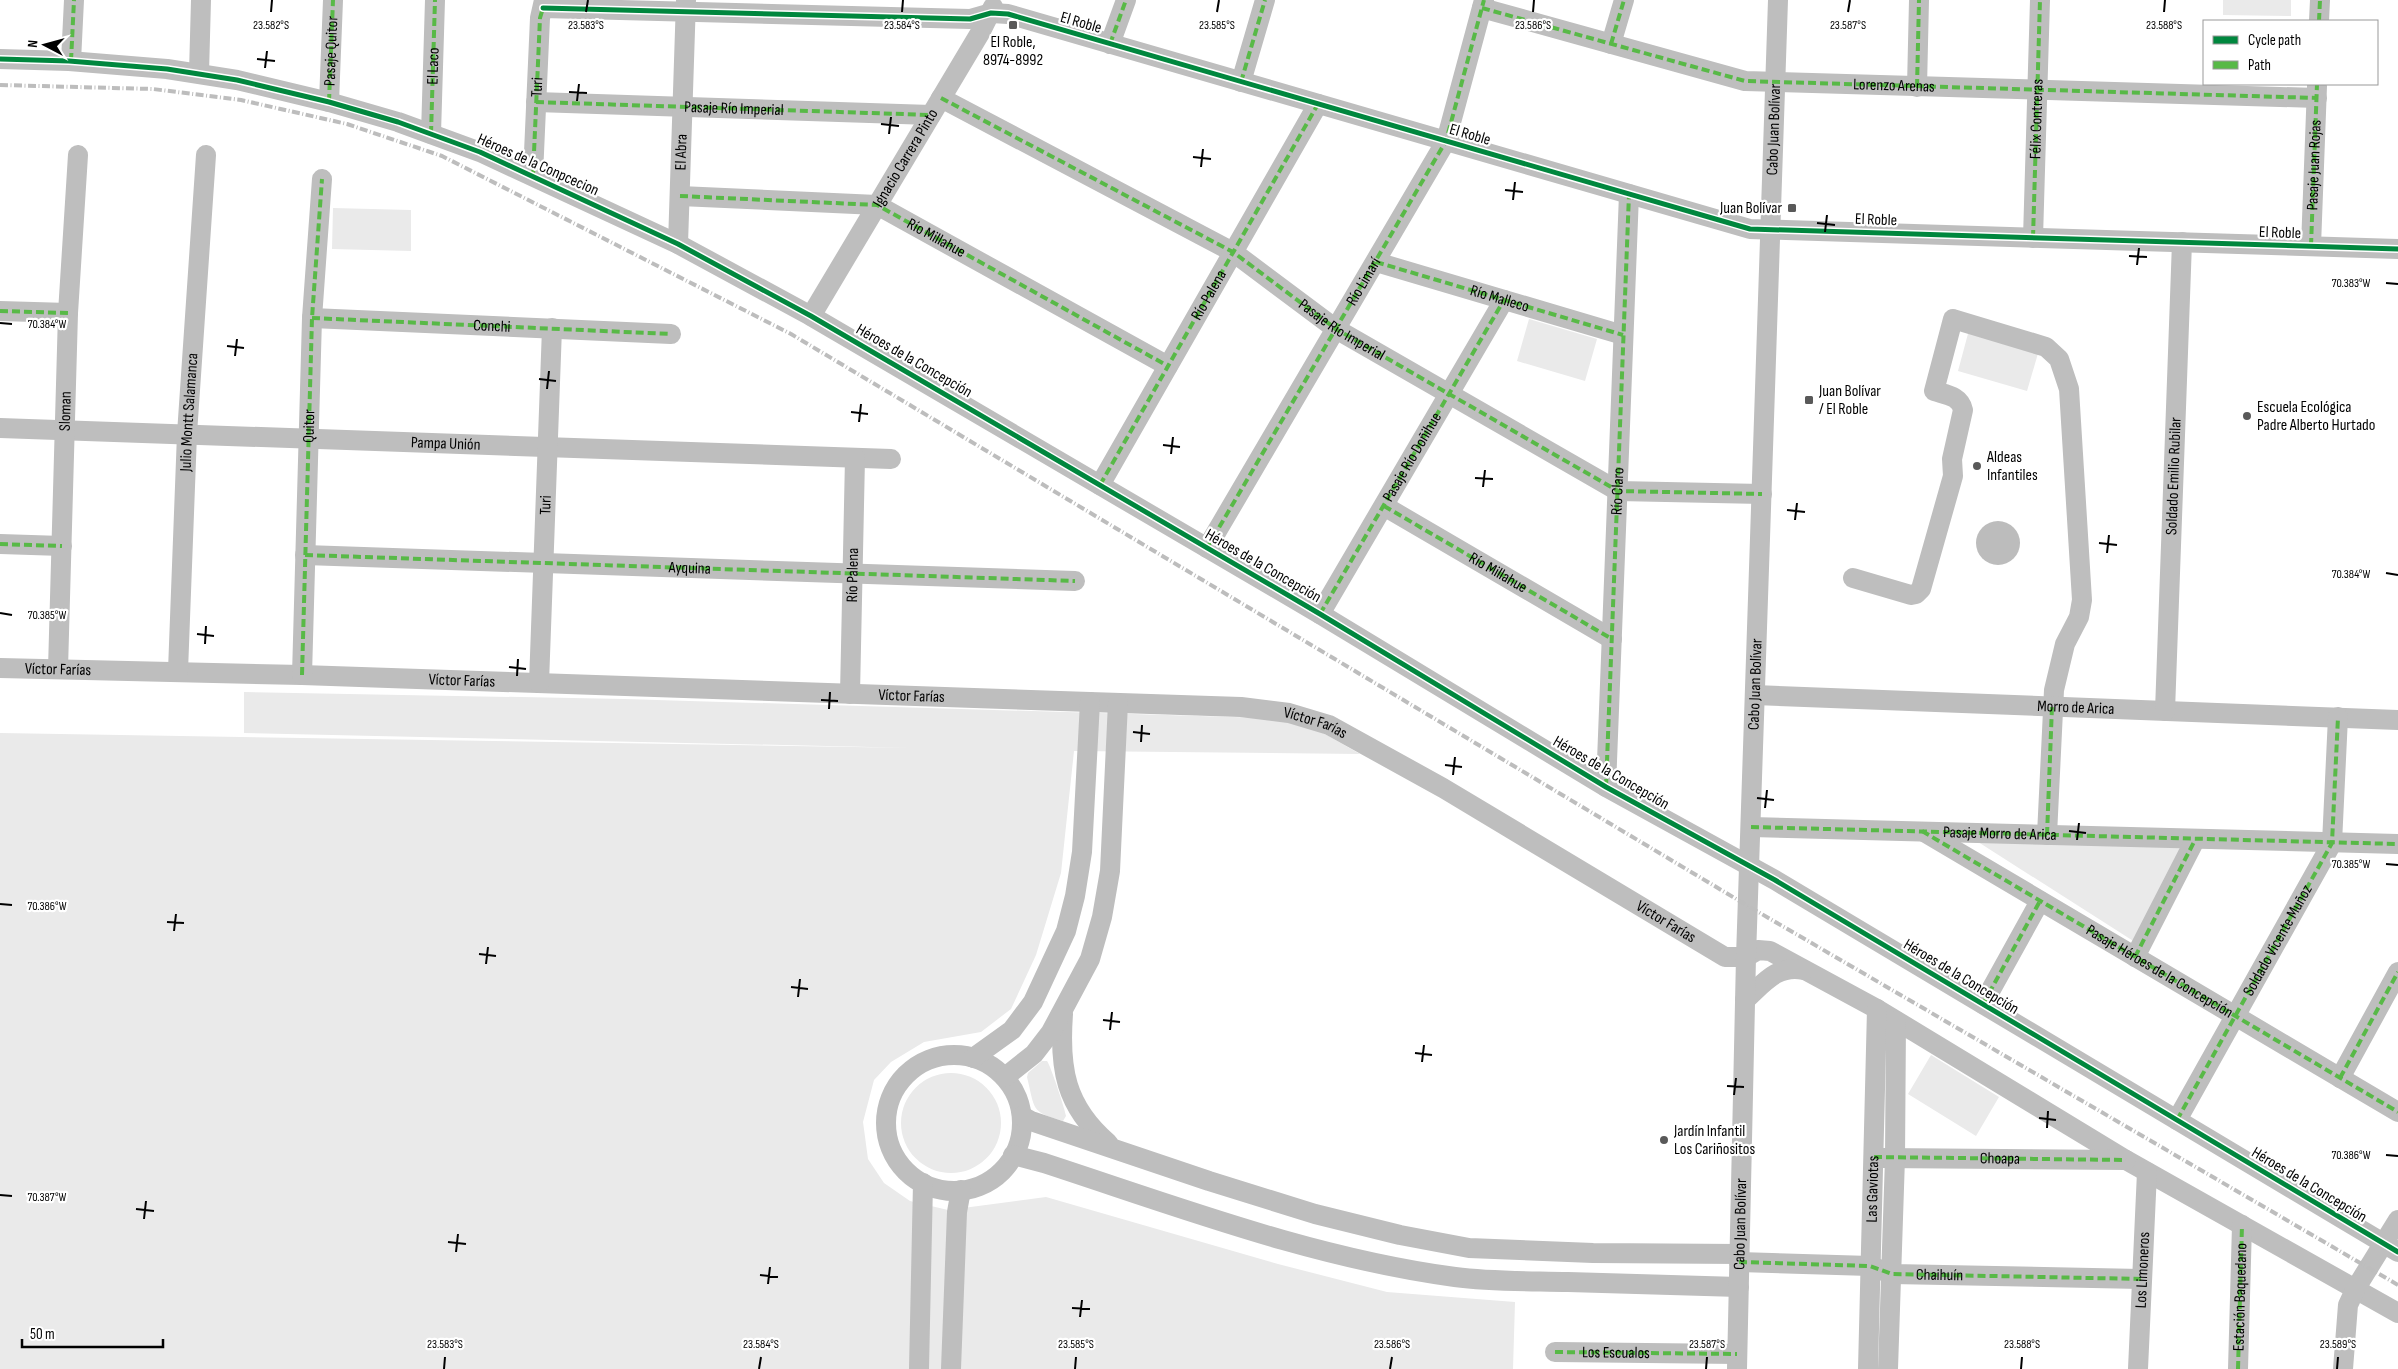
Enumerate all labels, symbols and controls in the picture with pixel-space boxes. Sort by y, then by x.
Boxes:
street label: El Roble [1058,8,1104,38]
street label: Pasaje Quitor [320,15,342,86]
text: 23.582°S [253,18,289,33]
text: 23.583°S [568,18,604,33]
text: 23.584°S [884,18,920,33]
text: 23.585°S [1199,18,1235,33]
text: 23.586°S [1515,18,1551,33]
text: 23.587°S [1830,18,1866,33]
text: 23.588°S [2146,18,2182,33]
marker: El Roble, 8974-8992 [1007,19,1019,31]
north arrow [20,20,70,70]
legend [2203,20,2378,85]
text: Cycle path [2248,31,2301,50]
place label: El Roble, 8974-8992 [983,33,1043,70]
text: N [24,39,41,48]
street label: El Laco [423,47,443,85]
text: Path [2248,56,2271,75]
street label: Lorenzo Arenas [1853,75,1935,96]
street label: Turi [527,77,547,97]
street label: Félix Contreras [2026,78,2047,159]
street label: Cabo Juan Bolívar [1763,83,1785,176]
street label: Pasaje Río Imperial [684,97,784,120]
street label: Ignacio Carrera Pinto [869,105,942,211]
street label: Pasaje Juan Rojas [2303,119,2325,211]
street label: El Roble [1447,120,1493,150]
street label: Héroes de la Conpcecion [474,130,602,200]
street label: El Abra [671,134,691,171]
place label: Juan Bolívar [1719,199,1782,218]
marker: Juan Bolívar [1786,202,1798,214]
street label: El Roble [1855,210,1897,230]
street label: Río Millahue [904,214,969,262]
street label: El Roble [2259,223,2301,243]
street label: Río Limarí [1342,254,1385,309]
street label: Río Palena [1187,266,1231,323]
text: 70.383°W [2332,276,2371,291]
street label: Río Malleco [1468,281,1531,316]
street label: Pasaje Río Imperial [1295,295,1388,365]
street label: Conchi [473,316,511,336]
text: 70.384°W [28,317,66,332]
street label: Héroes de la Concepción [853,320,975,402]
street label: Julio Montt Salamanca [176,352,202,473]
place label: Juan Bolívar / El Roble [1818,382,1881,419]
street label: Sloman [55,391,75,431]
marker: Juan Bolívar / El Roble [1803,394,1815,406]
place label: Escuela Ecológica Padre Alberto Hurtado [2257,398,2375,435]
street label: Quitor [299,409,319,443]
street label: Pasaje Río Doñihue [1378,409,1446,505]
marker: Escuela Ecológica Padre Alberto Hurtado [2241,410,2253,422]
street label: Soldado Emilio Rubilar [2162,416,2185,535]
street label: Pampa Unión [411,433,481,454]
place label: Aldeas Infantiles [1986,448,2038,485]
marker: Aldeas Infantiles [1971,460,1983,472]
street label: Río Claro [1607,467,1628,515]
street label: Turi [536,495,555,515]
street label: Héroes de la Concepción [1202,525,1324,607]
street label: Río Palena [842,547,863,603]
street label: Río Millahue [1465,548,1531,597]
street label: Ayquina [667,558,711,578]
text: 70.384°W [2332,567,2370,582]
text: 70.385°W [28,608,66,623]
street label: Cabo Juan Bolívar [1744,638,1766,730]
street label: Víctor Farías [25,659,92,680]
street label: Víctor Farías [428,670,496,691]
street label: Víctor Farías [878,685,945,707]
street label: Morro de Arica [2037,696,2115,718]
street label: Víctor Farías [1283,703,1351,743]
street label: Héroes de la Concepción [1550,732,1672,814]
street label: Pasaje Morro de Arica [1943,823,2057,845]
text: 70.385°W [2332,857,2370,872]
street label: Soldado Vicente Muñoz [2239,881,2316,999]
street label: Víctor Farías [1633,896,1700,947]
text: 70.386°W [28,899,67,914]
street label: Pasaje Héroes de la Concepción [2083,921,2237,1022]
street label: Héroes de la Concepción [1900,935,2022,1019]
place label: Jardín Infantil Los Cariñositos [1673,1122,1755,1159]
marker: Jardín Infantil Los Cariñositos [1658,1134,1670,1146]
street label: Héroes de la Concepción [2248,1143,2370,1227]
text: 70.386°W [2332,1148,2371,1163]
street label: Choapa [1980,1149,2020,1168]
street label: Las Gaviotas [1862,1155,1883,1223]
street label: Cabo Juan Bolívar [1730,1178,1751,1270]
text: 70.387°W [28,1190,67,1205]
street label: Los Limoneros [2131,1231,2154,1309]
street label: Estación Baquedano [2229,1243,2251,1351]
street label: Chaihuín [1916,1265,1963,1285]
scale bar [22,1316,164,1348]
text: 50 m [30,1325,55,1344]
text: 23.583°S [427,1337,463,1352]
text: 23.584°S [743,1337,779,1352]
text: 23.585°S [1058,1337,1094,1352]
text: 23.586°S [1374,1337,1410,1352]
text: 23.587°S [1689,1337,1725,1352]
text: 23.588°S [2004,1337,2040,1352]
text: 23.589°S [2320,1337,2356,1352]
street label: Los Escualos [1582,1343,1650,1363]

